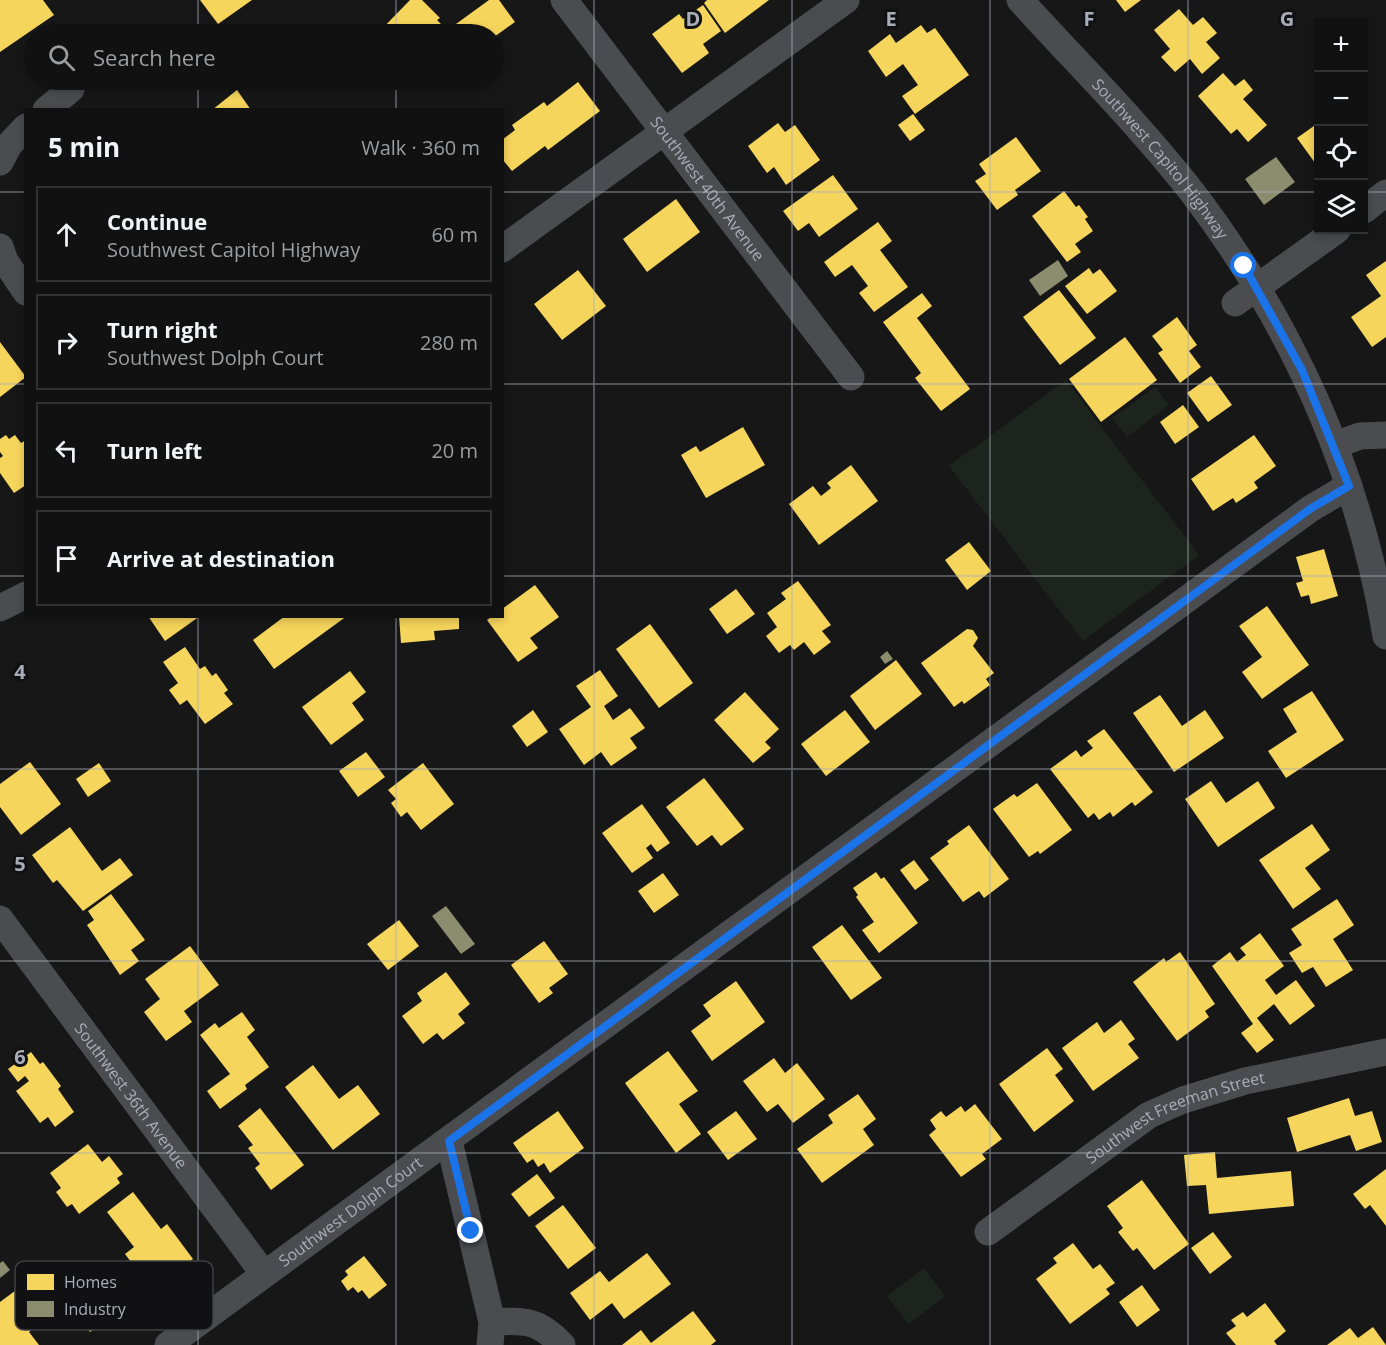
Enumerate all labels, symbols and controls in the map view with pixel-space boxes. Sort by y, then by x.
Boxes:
text: D [686,5,700,32]
text: E [885,5,897,32]
text: F [1084,5,1094,32]
text: G [1280,5,1294,32]
map controls [1314,18,1368,234]
button: + [1314,18,1368,72]
search box [24,24,504,90]
icon: search [45,41,78,74]
text: Search here [93,42,216,72]
button: − [1314,72,1368,126]
street label: Southwest Capitol Highway [1087,74,1234,244]
street label: Southwest 40th Avenue [645,112,770,265]
button: locate [1314,126,1368,180]
text: 5 min [48,129,120,165]
text: Walk · 360 m [361,134,480,161]
button: layers [1314,180,1368,234]
text: Continue [107,206,207,236]
icon: ahead [50,218,83,251]
text: 60 m [431,221,478,248]
text: Southwest Capitol Highway [107,236,360,263]
route start [1230,252,1256,278]
text: Turn right [107,314,218,344]
icon: right [50,326,83,359]
text: 280 m [420,329,478,356]
text: Southwest Dolph Court [107,344,324,371]
icon: left [50,434,83,467]
text: Turn left [107,435,202,465]
text: 20 m [431,437,478,464]
icon: arrive [50,542,83,575]
text: Arrive at destination [107,543,335,573]
text: 4 [14,658,26,685]
text: 5 [14,850,26,877]
street label: Southwest 36th Avenue [70,1018,193,1173]
text: 6 [14,1043,26,1070]
street label: Southwest Freeman Street [1081,1066,1267,1169]
street label: Southwest Dolph Court [274,1151,427,1272]
route end [457,1217,483,1243]
legend [15,1261,213,1330]
text: Homes [64,1271,117,1293]
text: Industry [64,1298,127,1320]

